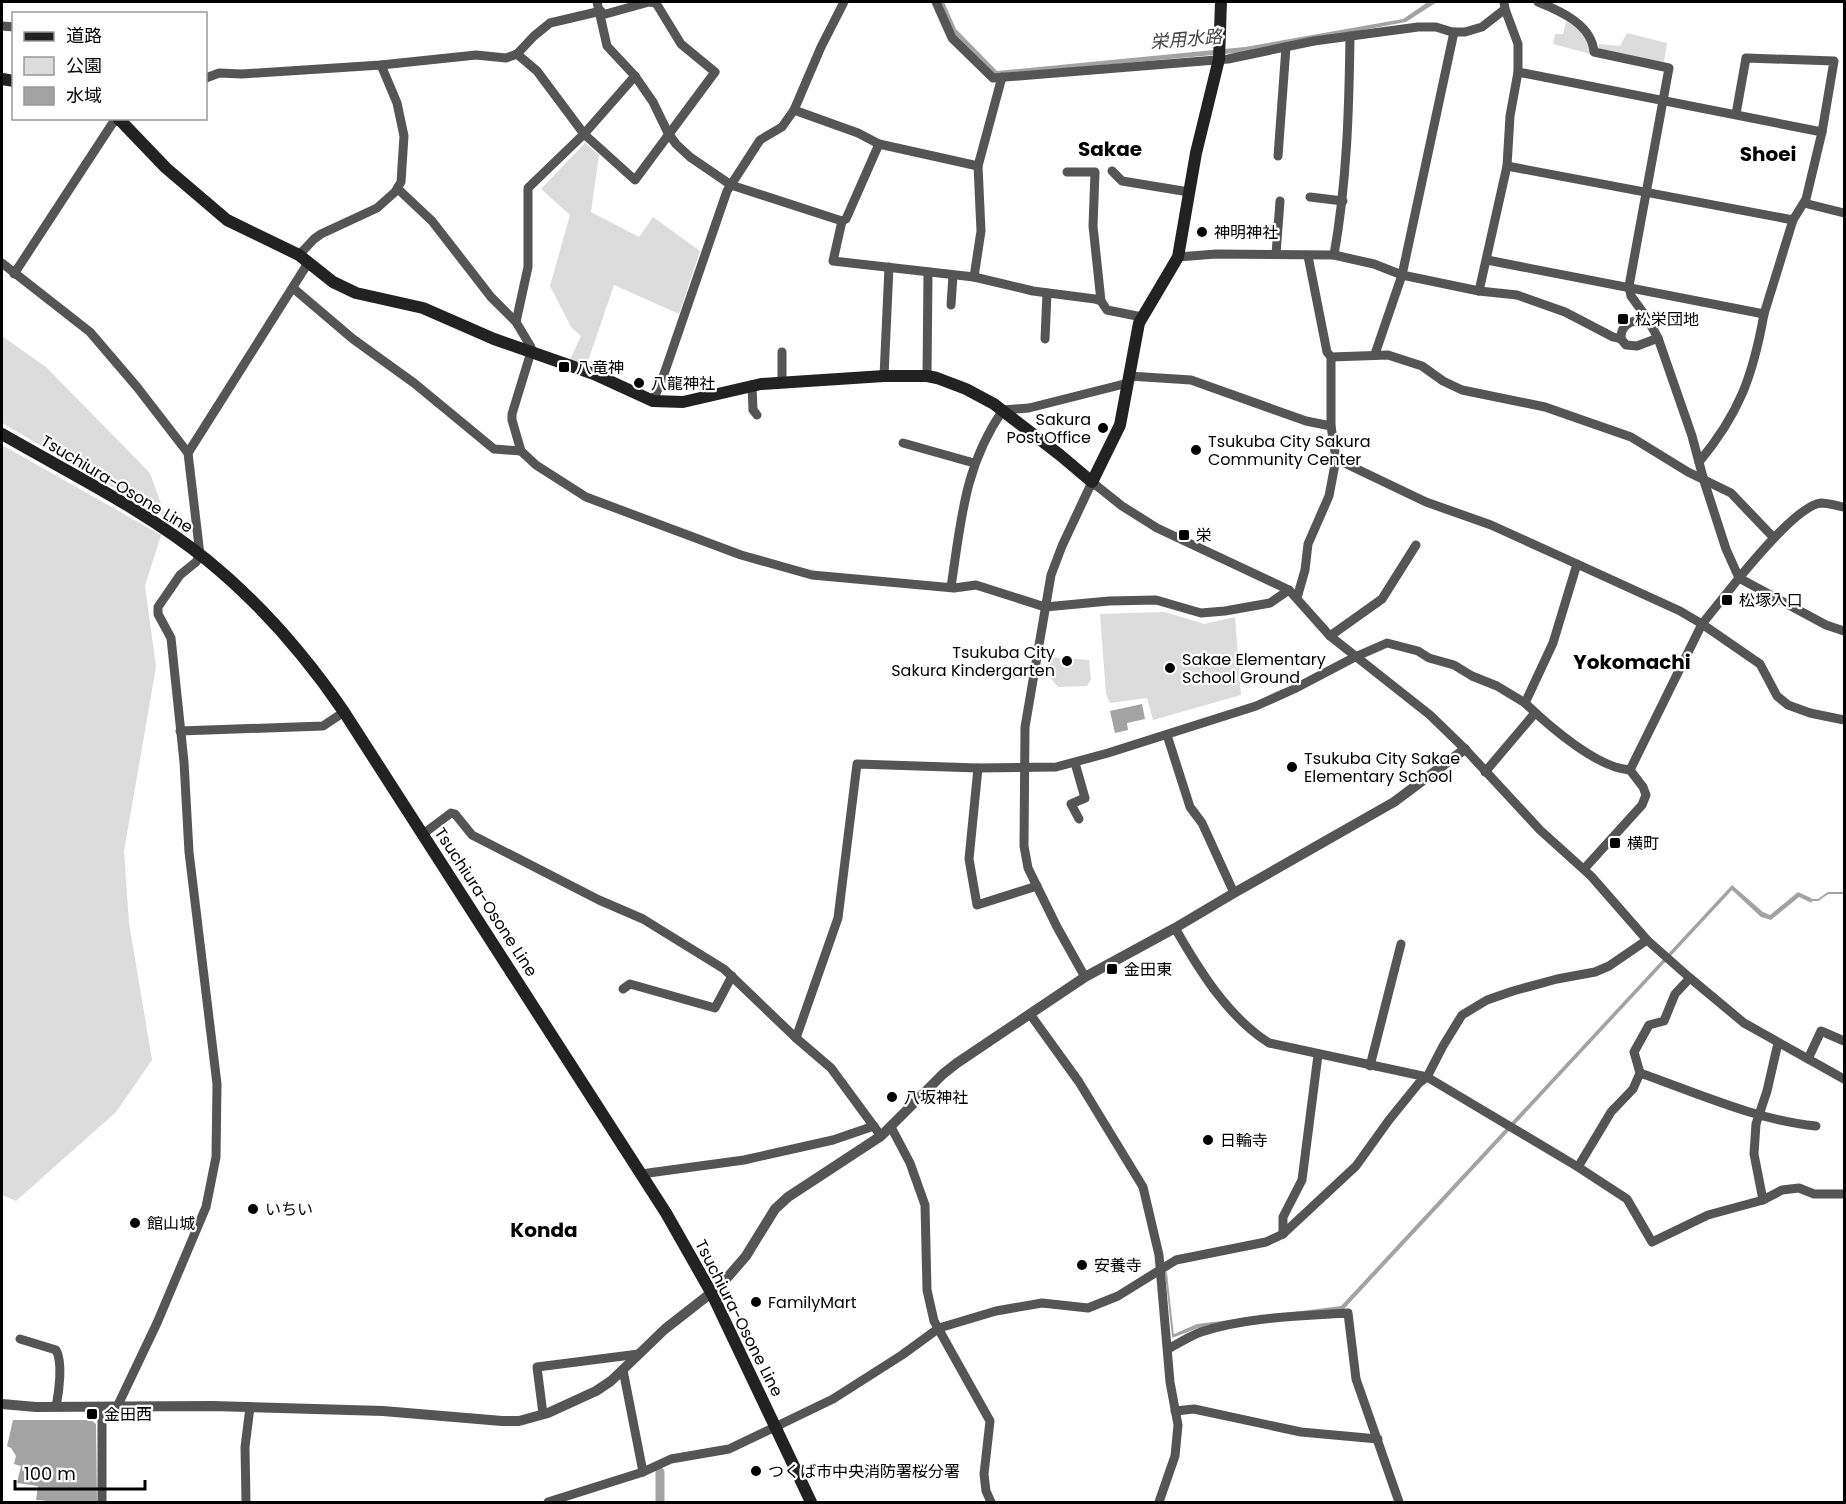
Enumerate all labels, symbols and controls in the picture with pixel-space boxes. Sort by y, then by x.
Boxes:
legend [12,12,207,120]
text: 道路 [66,23,102,48]
water label: 栄用水路 [1149,23,1225,55]
text: 公園 [66,53,102,78]
text: 水域 [66,83,102,108]
district label: Sakae [1078,135,1142,163]
district label: Shoei [1740,140,1796,168]
place label: 神明神社 [1214,221,1278,244]
marker: 神明神社 [1195,225,1209,239]
place label: 松栄団地 [1635,308,1699,331]
marker: 松栄団地 [1616,312,1630,326]
place label: 八竜神 [576,356,624,379]
marker: 八竜神 [557,360,571,374]
place label: 八龍神社 [651,372,715,395]
marker: 八龍神社 [632,376,646,390]
place label: Sakura Post Office [1006,408,1091,449]
marker: Sakura Post Office [1096,421,1110,435]
street label: Tsuchiura-Osone Line [37,429,197,539]
place label: Tsukuba City Sakura Community Center [1208,430,1371,471]
marker: Tsukuba City Sakura Community Center [1189,443,1203,457]
place label: 栄 [1196,524,1212,547]
marker: 栄 [1177,528,1191,542]
place label: 松塚入口 [1739,589,1803,612]
marker: 松塚入口 [1720,593,1734,607]
place label: Tsukuba City Sakura Kindergarten [891,641,1055,682]
place label: Sakae Elementary School Ground [1182,648,1326,689]
district label: Yokomachi [1573,648,1691,676]
marker: Tsukuba City Sakura Kindergarten [1060,654,1074,668]
marker: Sakae Elementary School Ground [1163,661,1177,675]
place label: Tsukuba City Sakae Elementary School [1304,747,1460,788]
marker: Tsukuba City Sakae Elementary School [1285,760,1299,774]
street label: Tsuchiura-Osone Line [429,823,543,981]
place label: 横町 [1627,832,1659,855]
marker: 横町 [1608,836,1622,850]
place label: 金田東 [1124,958,1172,981]
marker: 金田東 [1105,962,1119,976]
place label: 八坂神社 [904,1086,968,1109]
marker: 八坂神社 [885,1090,899,1104]
place label: 日輪寺 [1220,1129,1268,1152]
marker: 日輪寺 [1201,1133,1215,1147]
place label: いちい [265,1198,313,1221]
marker: いちい [246,1202,260,1216]
place label: 館山城 [147,1212,195,1235]
marker: 館山城 [128,1216,142,1230]
district label: Konda [510,1216,578,1244]
street label: Tsuchiura-Osone Line [689,1235,789,1401]
place label: 安養寺 [1094,1254,1142,1277]
marker: 安養寺 [1075,1258,1089,1272]
place label: FamilyMart [768,1291,857,1314]
marker: FamilyMart [749,1295,763,1309]
place label: 金田西 [104,1403,152,1426]
marker: 金田西 [85,1407,99,1421]
scale bar [15,1453,146,1491]
place label: つくば市中央消防署桜分署 [768,1460,960,1483]
text: 100 m [24,1461,76,1486]
marker: つくば市中央消防署桜分署 [749,1464,763,1478]

